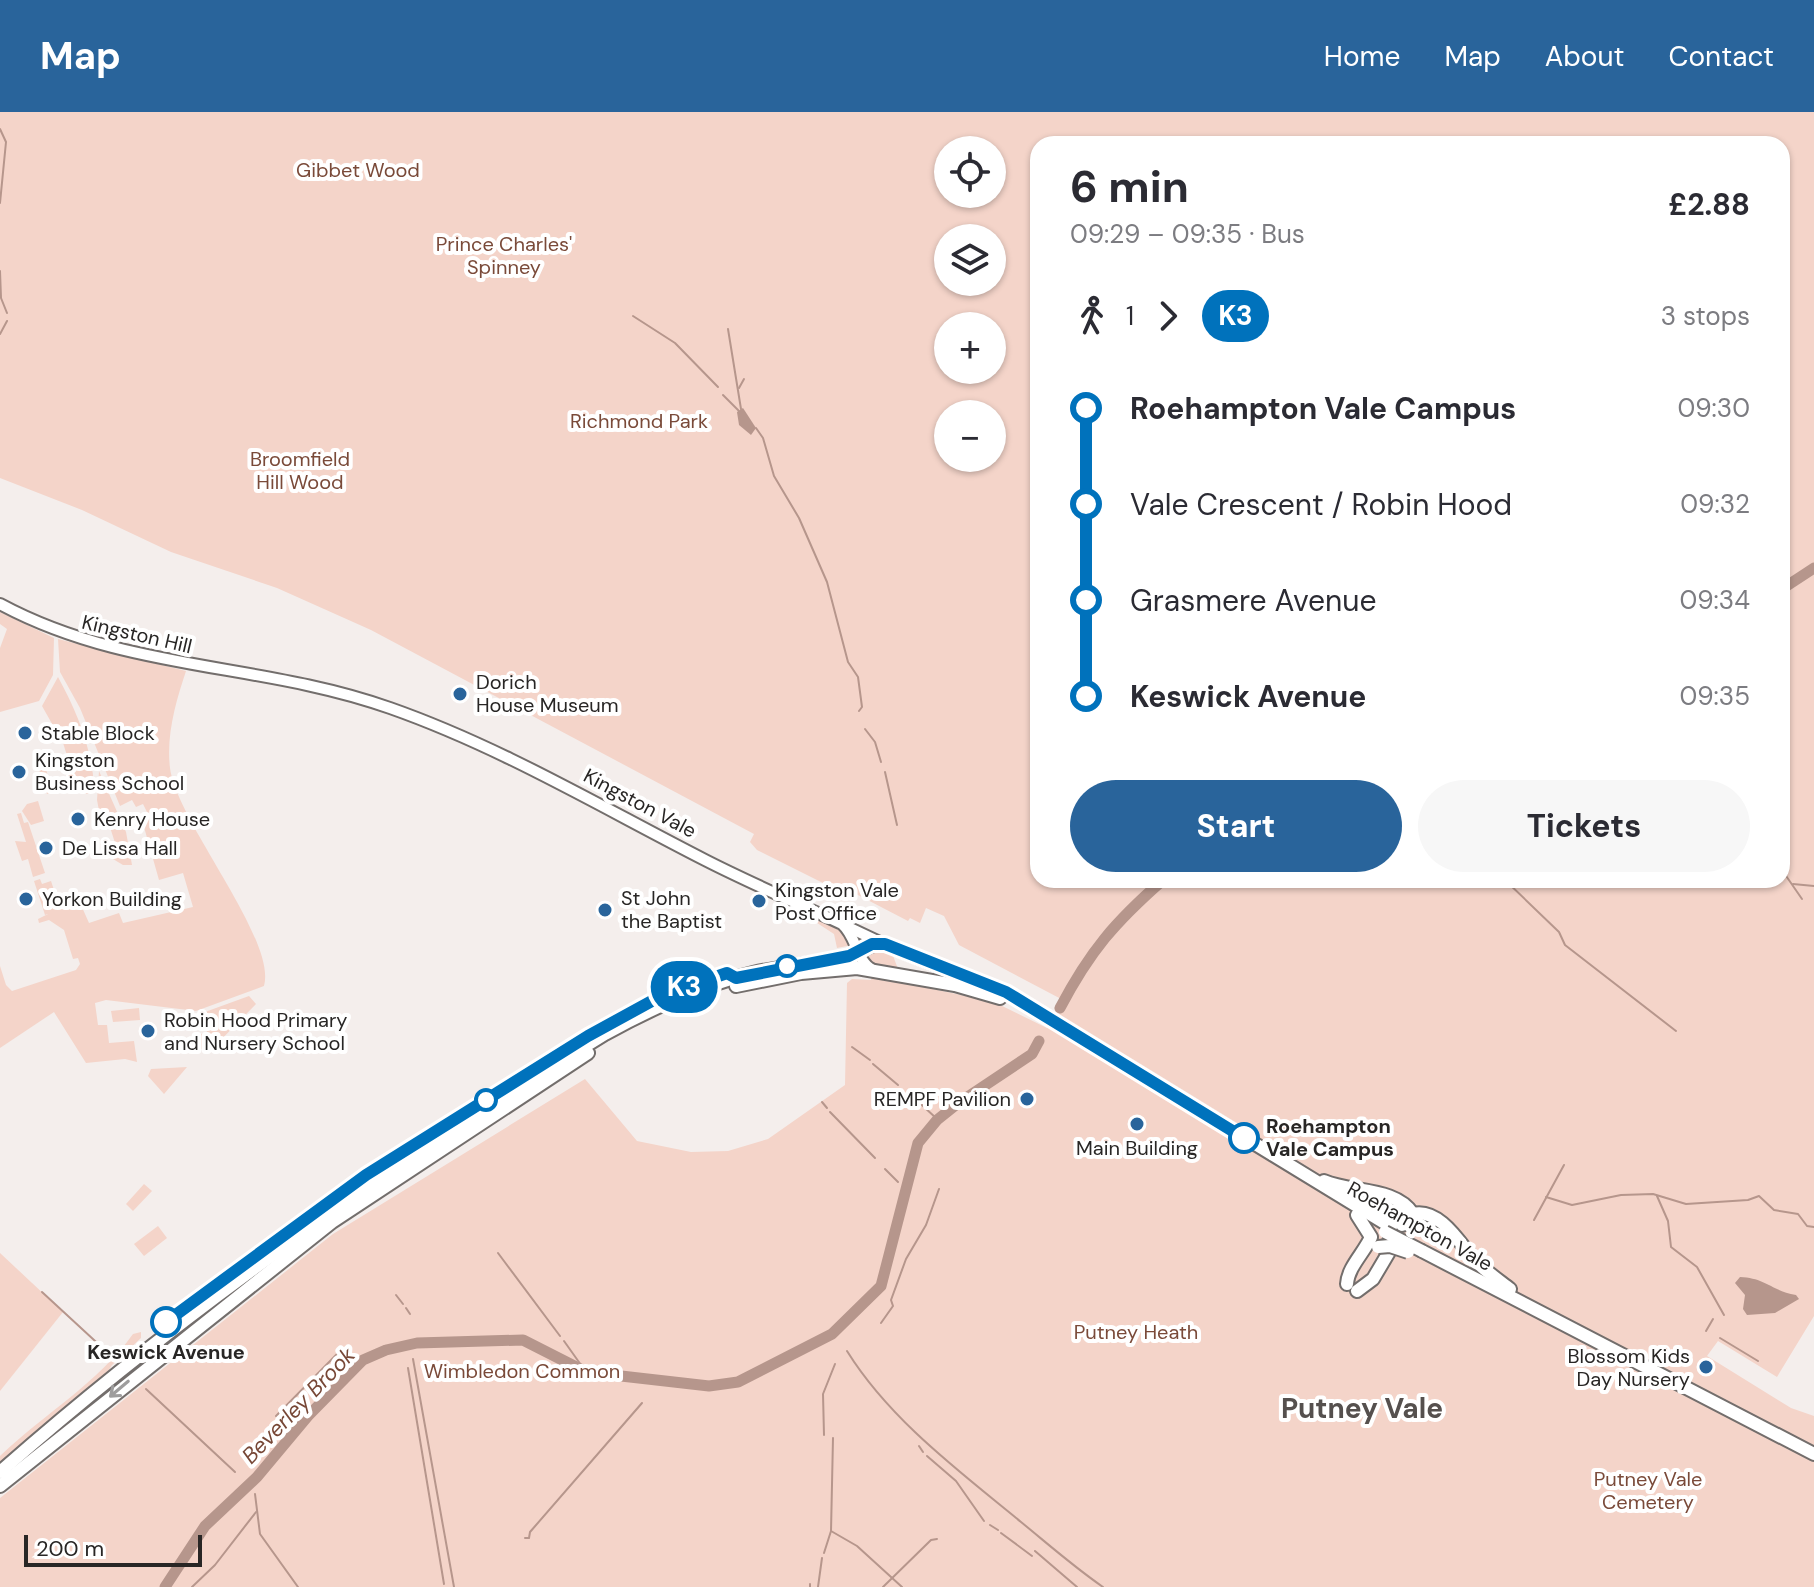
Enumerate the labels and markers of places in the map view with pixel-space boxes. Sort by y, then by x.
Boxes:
place label: Dorich House Museum [476,669,619,718]
marker: Dorich House Museum [451,685,469,703]
place label: Stable Block [41,720,155,746]
marker: Stable Block [16,724,34,742]
place label: Kingston Business School [35,747,184,796]
marker: Kingston Business School [10,763,28,781]
place label: Kenry House [94,806,210,832]
marker: Kenry House [69,810,87,828]
place label: De Lissa Hall [62,835,177,861]
marker: De Lissa Hall [37,839,55,857]
place label: Kingston Vale Post Office [775,877,899,926]
place label: St John the Baptist [621,885,722,934]
place label: Yorkon Building [42,886,182,912]
marker: Yorkon Building [17,890,35,908]
marker: Kingston Vale Post Office [750,892,768,910]
marker: St John the Baptist [596,901,614,919]
unlabelled marker [776,955,798,977]
place label: Robin Hood Primary and Nursery School [164,1007,347,1056]
marker: Robin Hood Primary and Nursery School [139,1022,157,1040]
place label: REMPF Pavilion [874,1086,1011,1112]
unlabelled marker [475,1089,497,1111]
marker: REMPF Pavilion [1018,1090,1036,1108]
place label: Roehampton Vale Campus [1266,1113,1394,1162]
marker: Main Building [1128,1115,1146,1133]
marker: Roehampton Vale Campus [1229,1123,1259,1153]
place label: Main Building [1076,1135,1198,1161]
marker: Keswick Avenue [151,1307,181,1337]
place label: Keswick Avenue [87,1339,245,1365]
place label: Blossom Kids Day Nursery [1567,1343,1690,1392]
marker: Blossom Kids Day Nursery [1697,1358,1715,1376]

